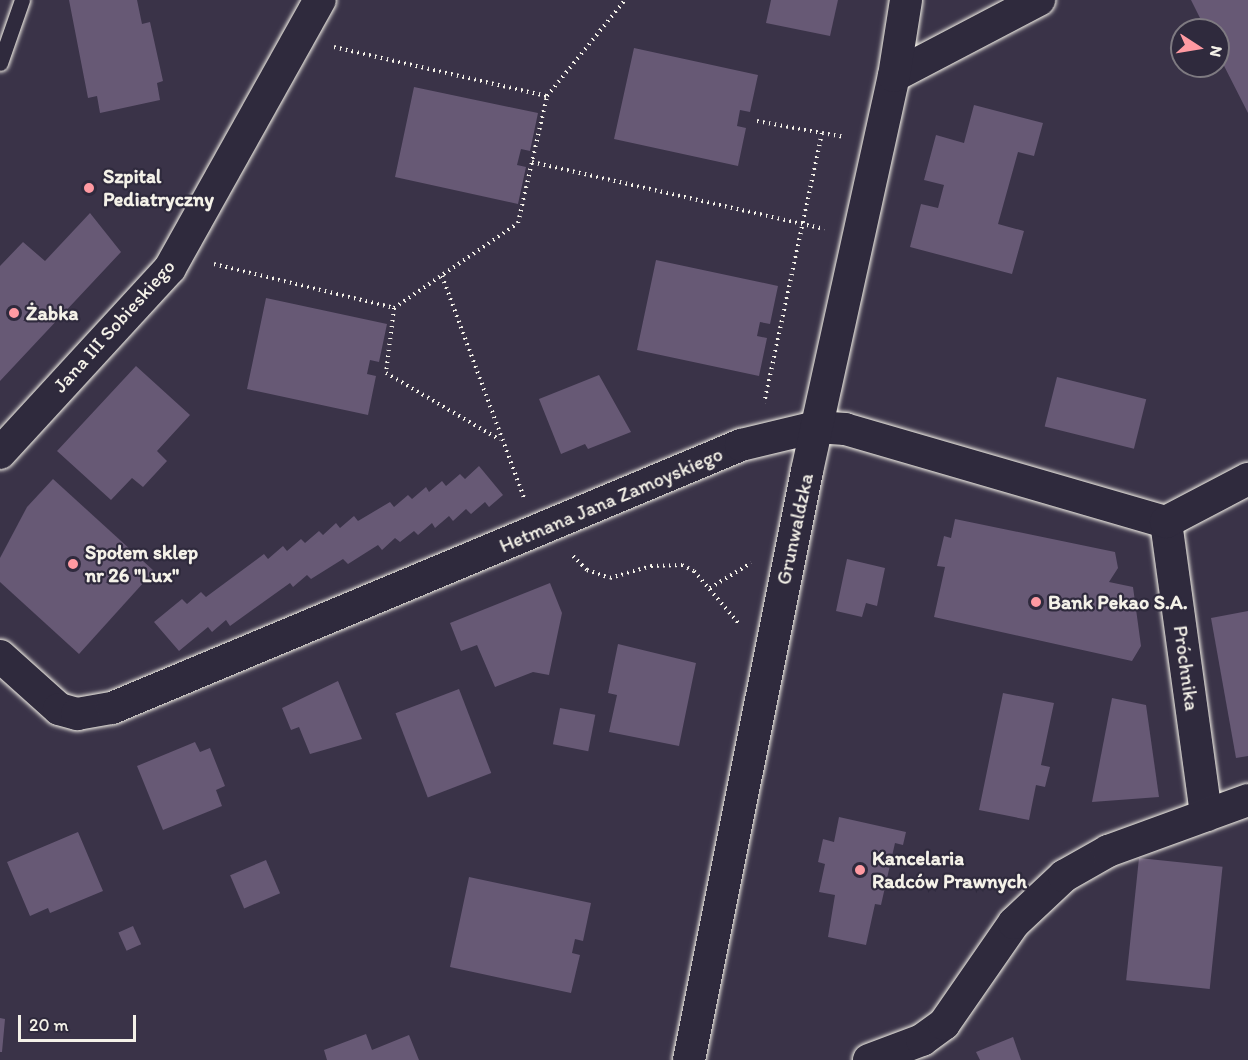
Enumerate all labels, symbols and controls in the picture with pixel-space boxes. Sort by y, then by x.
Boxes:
north arrow [1170,18,1230,78]
text: N [1206,44,1227,59]
place label: Szpital Pediatryczny [103,164,214,211]
marker: Szpital Pediatryczny [80,179,98,197]
street label: Jana III Sobieskiego [48,254,180,398]
place label: Żabka [26,301,78,325]
marker: Żabka [7,306,21,320]
street label: Hetmana Jana Zamoyskiego [495,442,727,558]
street label: Grunwaldzka [771,471,819,587]
place label: Społem sklep nr 26 "Lux" [85,540,198,587]
marker: Społem sklep nr 26 "Lux" [66,557,80,571]
place label: Bank Pekao S.A. [1048,590,1186,614]
marker: Bank Pekao S.A. [1029,595,1043,609]
street label: Próchnika [1168,624,1204,712]
place label: Kancelaria Radców Prawnych [872,846,1027,893]
marker: Kancelaria Radców Prawnych [853,863,867,877]
scale bar [21,1003,140,1041]
text: 20 m [29,1014,69,1036]

